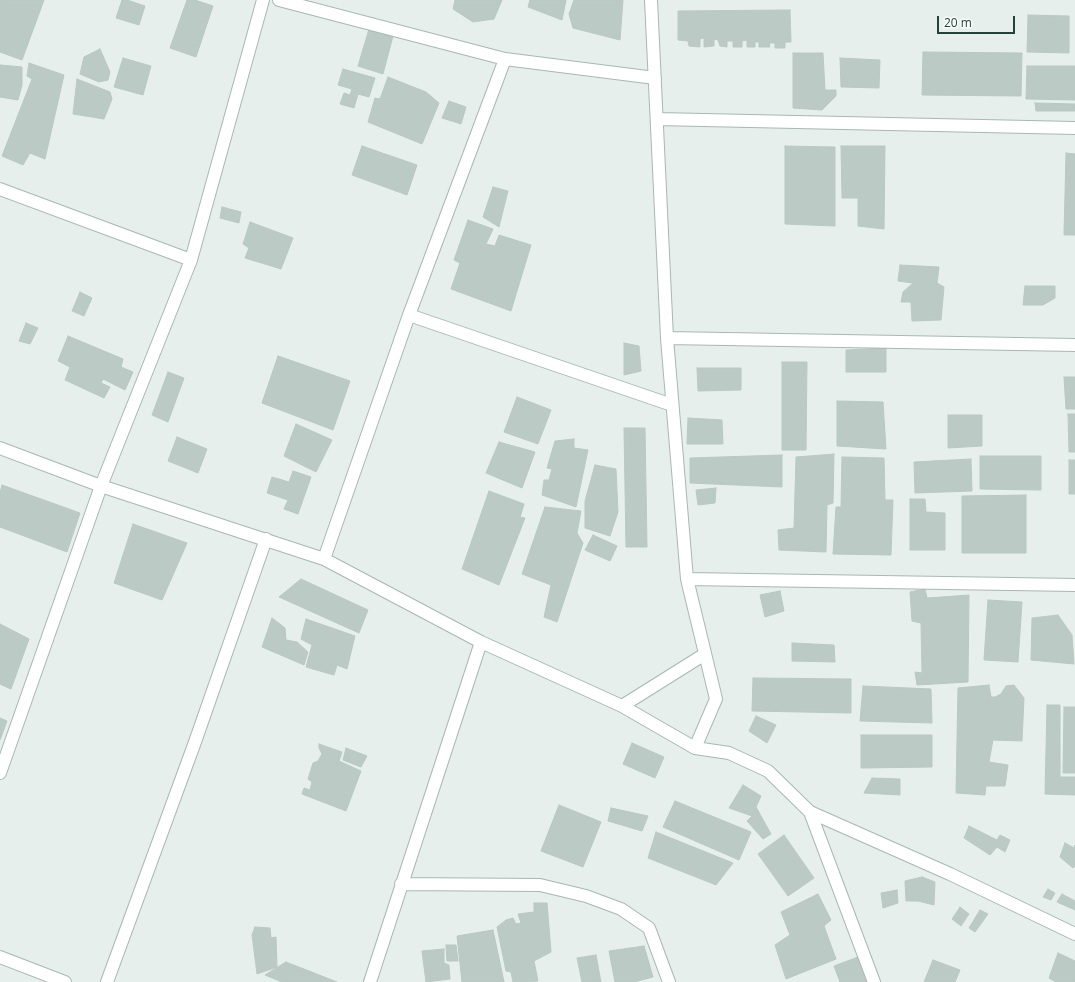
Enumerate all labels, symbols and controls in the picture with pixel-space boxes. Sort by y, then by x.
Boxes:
scale bar [939,8,1017,34]
text: 20 m [944,14,972,31]

